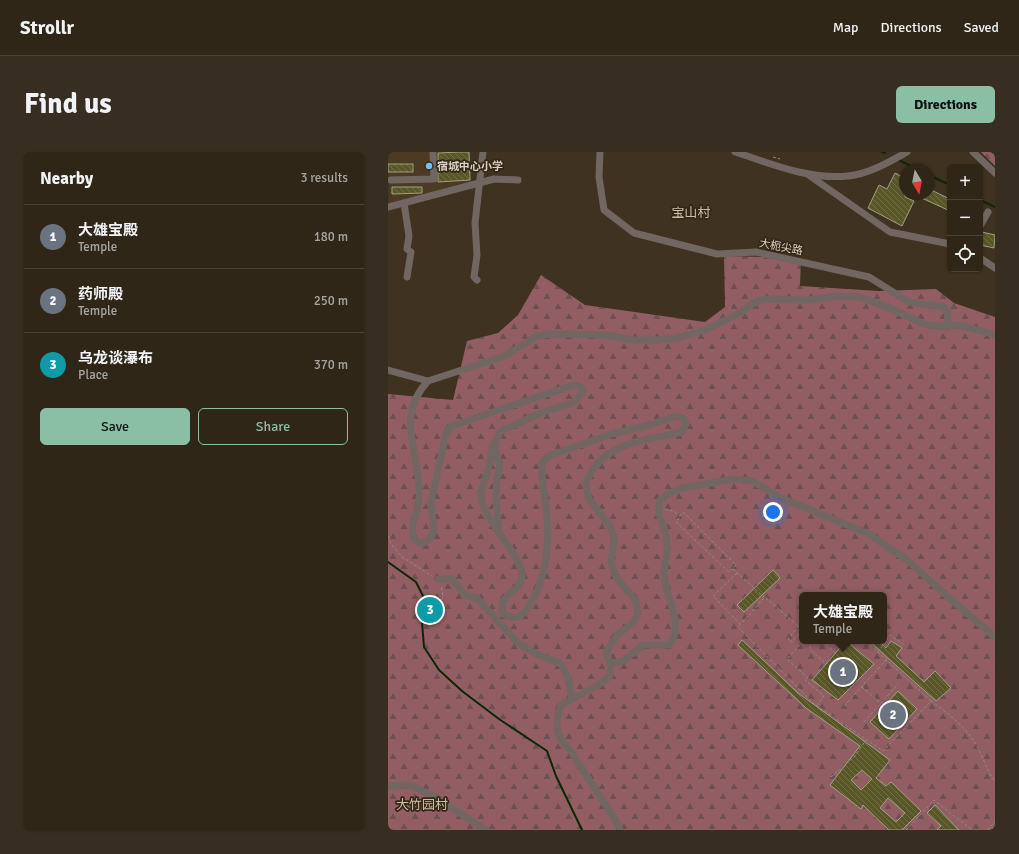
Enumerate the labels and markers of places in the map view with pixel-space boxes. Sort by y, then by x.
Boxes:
place label: 宿城中心小学 [437,160,503,173]
marker: 宿城中心小学 [424,161,434,171]
pin: 3 [417,595,443,625]
pin: 1 [830,657,856,687]
pin: 2 [880,700,906,730]

